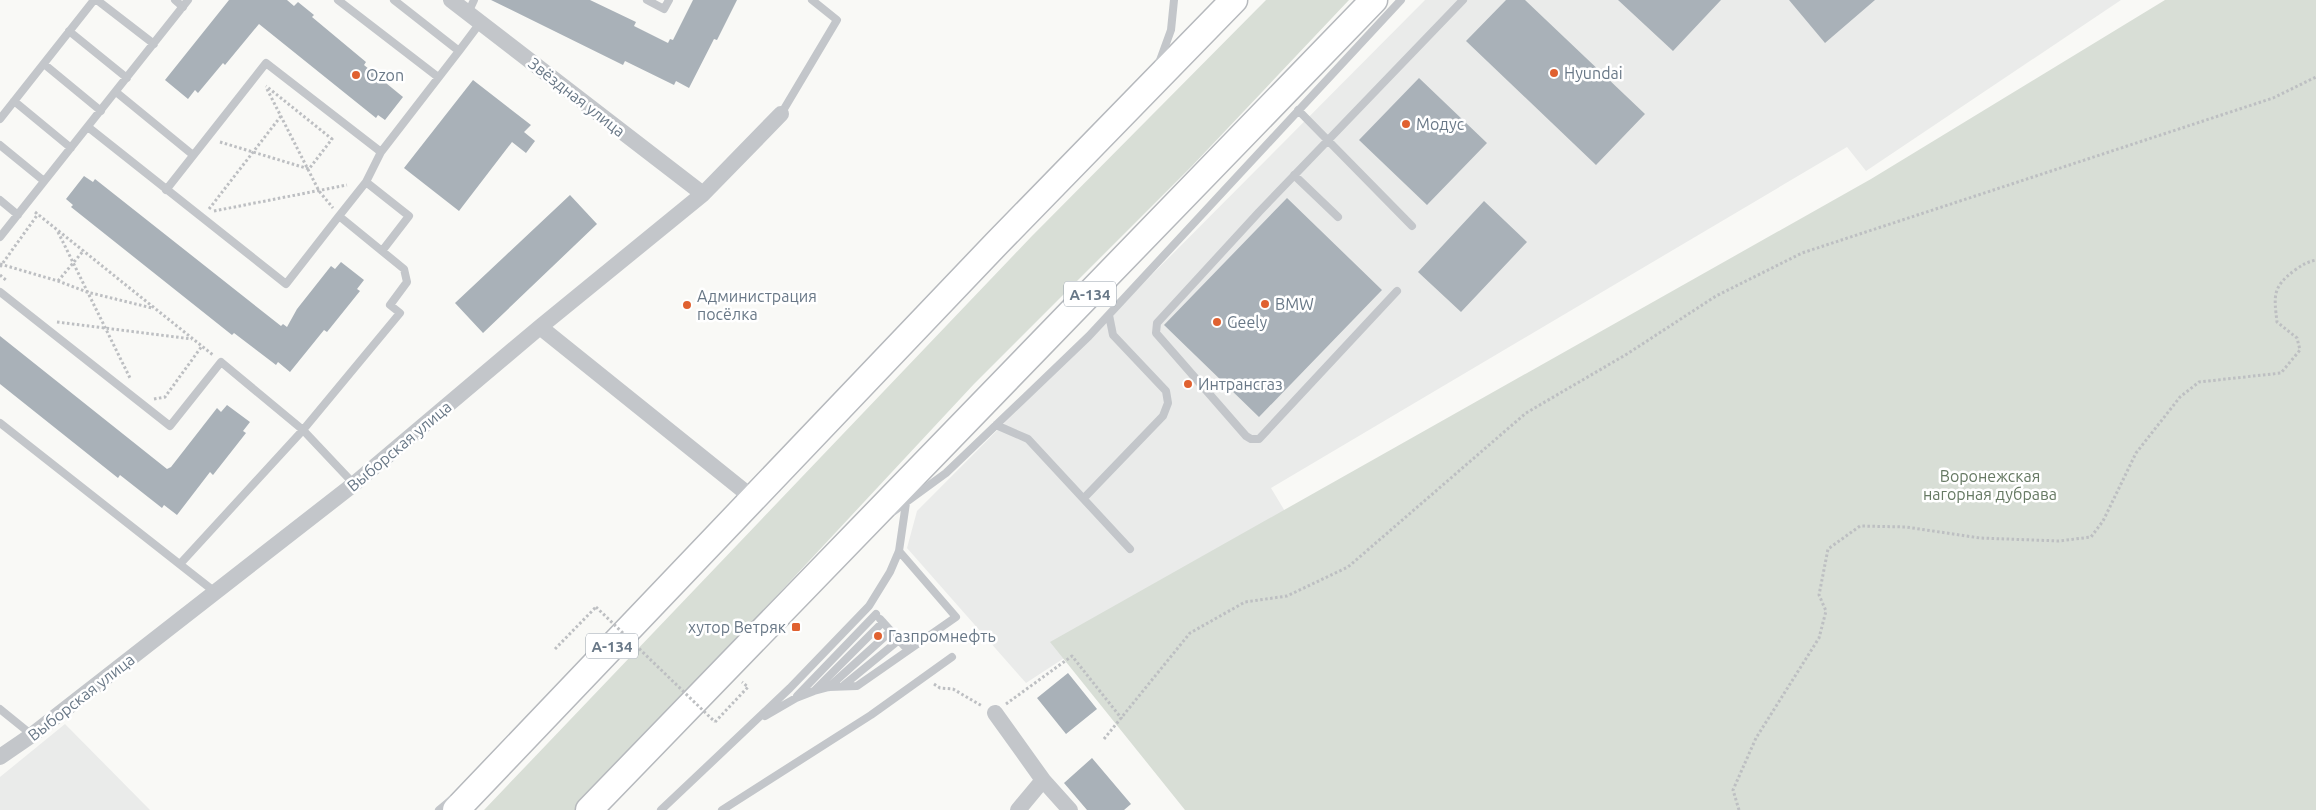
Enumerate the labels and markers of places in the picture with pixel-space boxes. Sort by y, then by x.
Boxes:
place label: Hyundai [1564,64,1623,82]
place label: Ozon [366,66,404,84]
marker: Hyundai [1548,67,1560,79]
marker: Ozon [350,69,362,81]
place label: Модус [1416,115,1465,133]
marker: Модус [1400,118,1412,130]
place label: Администрация посёлка [697,287,817,323]
place label: BMW [1275,295,1314,313]
marker: BMW [1259,298,1271,310]
marker: Администрация посёлка [681,299,693,311]
place label: Geely [1227,313,1267,331]
marker: Geely [1211,316,1223,328]
place label: Интрансгаз [1198,375,1283,393]
marker: Интрансгаз [1182,378,1194,390]
place label: хутор Ветряк [688,618,786,636]
marker: хутор Ветряк [790,621,802,633]
place label: Газпромнефть [888,627,996,645]
marker: Газпромнефть [872,630,884,642]

